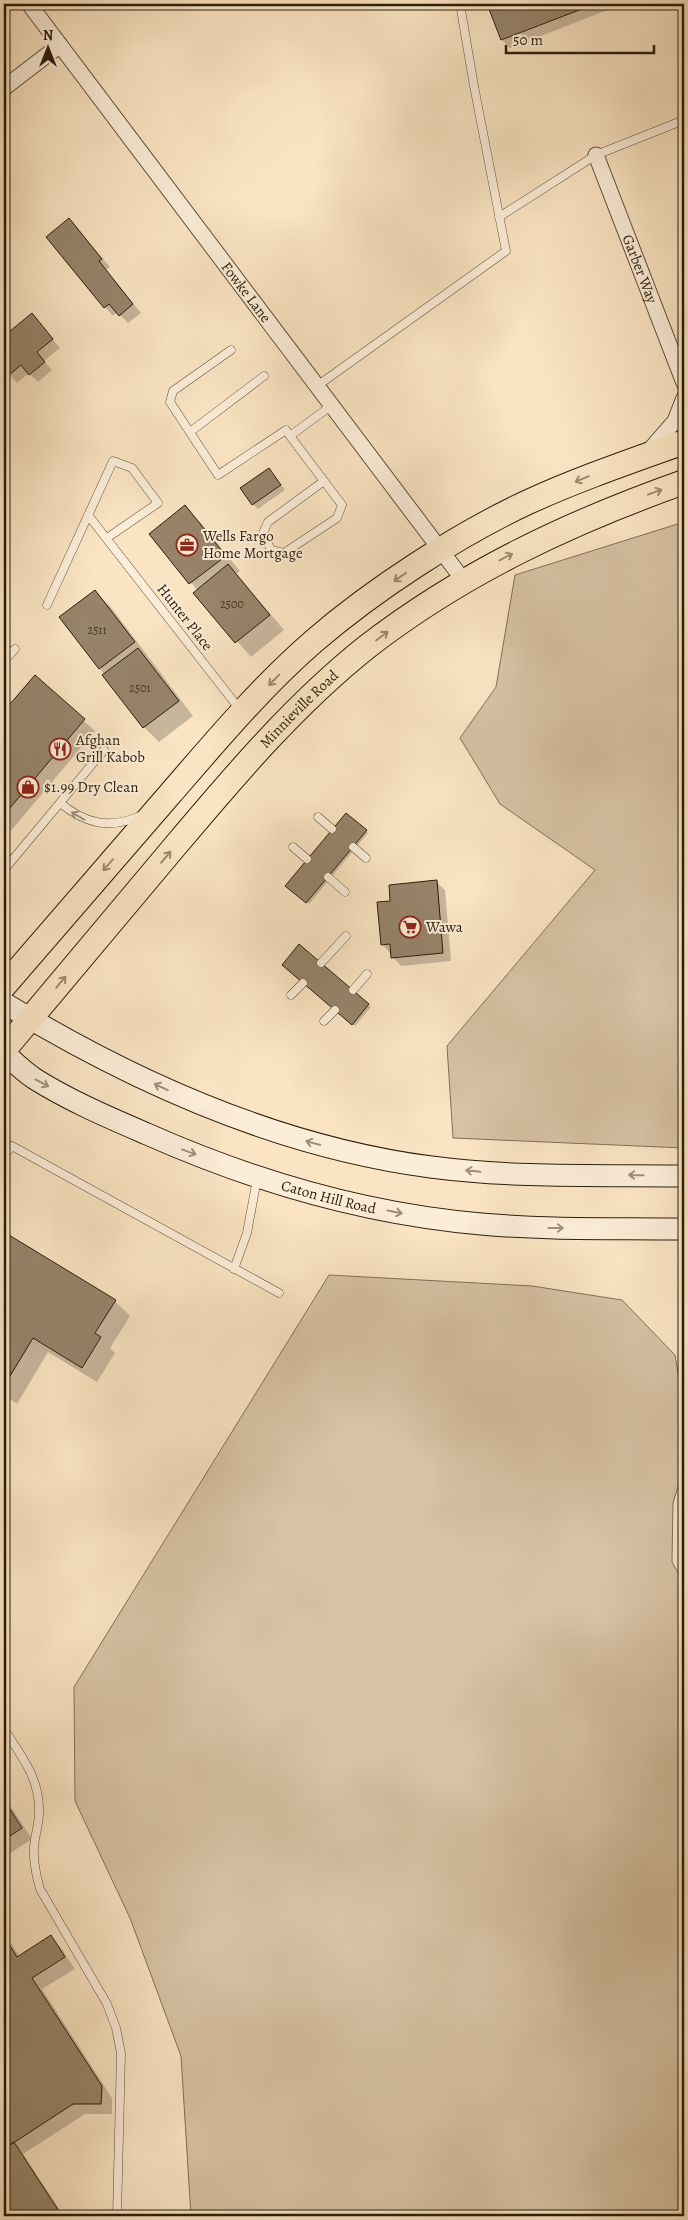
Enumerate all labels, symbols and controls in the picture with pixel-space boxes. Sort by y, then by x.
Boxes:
north arrow [22,22,72,72]
scale bar [506,22,653,54]
text: N [43,26,53,45]
text: 50 m [513,30,543,50]
street label: Garber Way [618,232,662,306]
street label: Fowke Lane [217,258,276,327]
one-way arrow [575,475,590,485]
one-way arrow [647,487,663,497]
place label: Wells Fargo Home Mortgage [202,526,303,563]
office icon: Wells Fargo Home Mortgage [175,533,199,557]
one-way arrow [498,552,513,561]
one-way arrow [393,572,407,582]
street label: Hunter Place [153,579,218,655]
house number: 2500 [220,596,244,612]
house number: 2511 [87,622,107,638]
one-way arrow [375,630,388,641]
street label: Minnieville Road [255,665,343,752]
one-way arrow [268,673,280,686]
house number: 2501 [129,680,151,696]
place label: Afghan Grill Kabob [75,730,145,767]
restaurant icon: Afghan Grill Kabob [48,737,72,761]
shop icon: $1.99 Dry Clean [16,775,40,799]
place label: $1.99 Dry Clean [44,777,138,797]
one-way arrow [71,810,86,820]
one-way arrow [160,851,171,864]
one-way arrow [103,858,114,871]
supermarket icon: Wawa [398,915,422,939]
place label: Wawa [425,917,463,937]
one-way arrow [55,976,66,989]
one-way arrow [34,1079,49,1088]
one-way arrow [154,1082,169,1091]
one-way arrow [306,1138,322,1147]
one-way arrow [181,1148,196,1157]
one-way arrow [465,1166,481,1176]
one-way arrow [628,1171,644,1180]
street label: Caton Hill Road [279,1175,379,1219]
one-way arrow [386,1208,402,1217]
one-way arrow [548,1223,564,1233]

